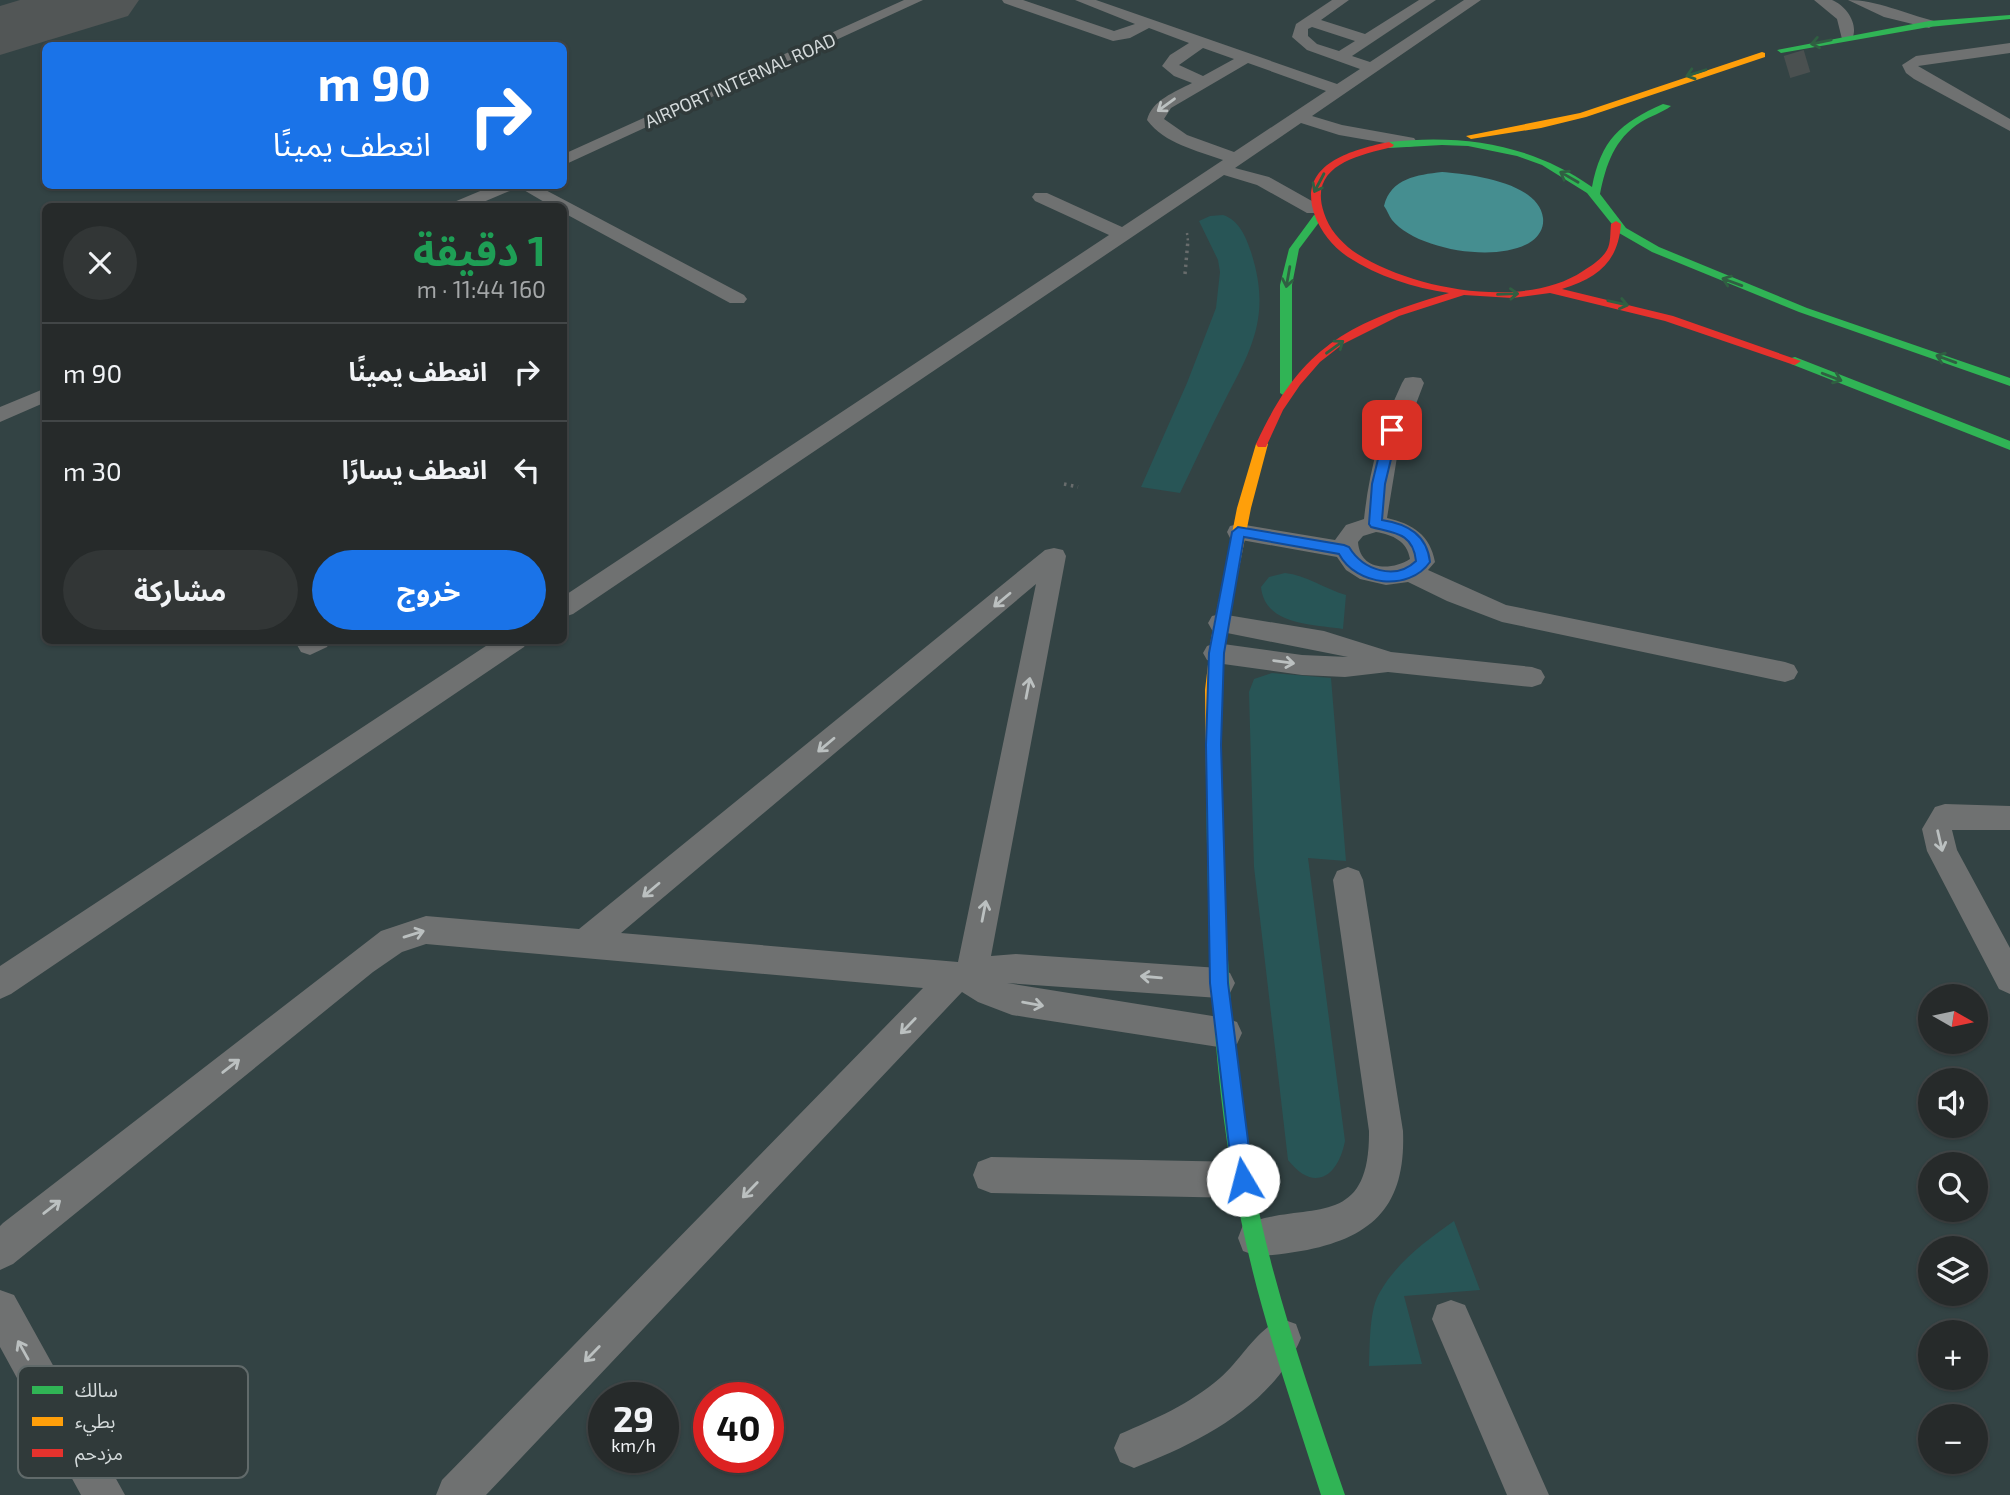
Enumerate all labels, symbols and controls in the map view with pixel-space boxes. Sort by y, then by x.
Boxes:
street label: AIRPORT INTERNAL ROAD [641,28,839,132]
one-way arrow [1810,35,1833,49]
text: 90 m [317,52,431,111]
one-way arrow [1685,67,1707,80]
icon: right [455,70,546,161]
one-way arrow [1157,97,1176,112]
text: انعطف يمينًا [273,124,431,162]
one-way arrow [1560,170,1580,184]
one-way arrow [1312,173,1326,193]
text: 1 دقيقة [413,224,546,274]
button: close [63,226,137,300]
one-way arrow [1281,265,1294,288]
one-way arrow [1721,274,1743,287]
text: 160 m · 11:44 [417,275,546,303]
one-way arrow [1496,287,1519,301]
one-way arrow [1606,297,1628,310]
one-way arrow [1326,339,1344,354]
one-way arrow [1935,352,1957,364]
icon: right [508,353,546,391]
text: انعطف يمينًا [348,355,487,386]
text: 90 m [63,357,122,388]
one-way arrow [1821,371,1843,384]
pin [1362,400,1422,460]
icon: arrive [1373,411,1411,449]
icon: left [508,451,546,489]
text: انعطف يسارًا [342,453,487,484]
text: 30 m [63,455,122,486]
button: مشاركة [63,550,298,630]
button: خروج [312,550,546,630]
one-way arrow [993,592,1011,608]
one-way arrow [1272,656,1295,669]
one-way arrow [1021,677,1035,700]
one-way arrow [818,737,836,753]
one-way arrow [1934,830,1947,852]
one-way arrow [642,882,660,898]
one-way arrow [978,900,991,923]
one-way arrow [403,927,425,940]
one-way arrow [1140,970,1163,983]
north arrow [1918,984,1988,1054]
map controls [1918,984,1988,1474]
one-way arrow [1021,998,1044,1011]
one-way arrow [899,1017,916,1034]
one-way arrow [221,1058,239,1074]
button: sound [1918,1068,1988,1138]
position arrow [1206,1143,1280,1217]
button: search [1918,1152,1988,1222]
one-way arrow [742,1181,759,1198]
one-way arrow [42,1200,61,1215]
button: layers [1918,1236,1988,1306]
button: + [1918,1320,1988,1390]
one-way arrow [16,1340,30,1360]
one-way arrow [584,1345,601,1362]
legend [18,1366,248,1478]
text: سالك [75,1378,118,1401]
speed limit sign: 40 [693,1382,784,1473]
text: 29 [613,1397,654,1439]
button: − [1918,1404,1988,1474]
text: بطيء [75,1409,115,1436]
text: km/h [611,1434,656,1456]
text: مزدحم [75,1441,123,1468]

